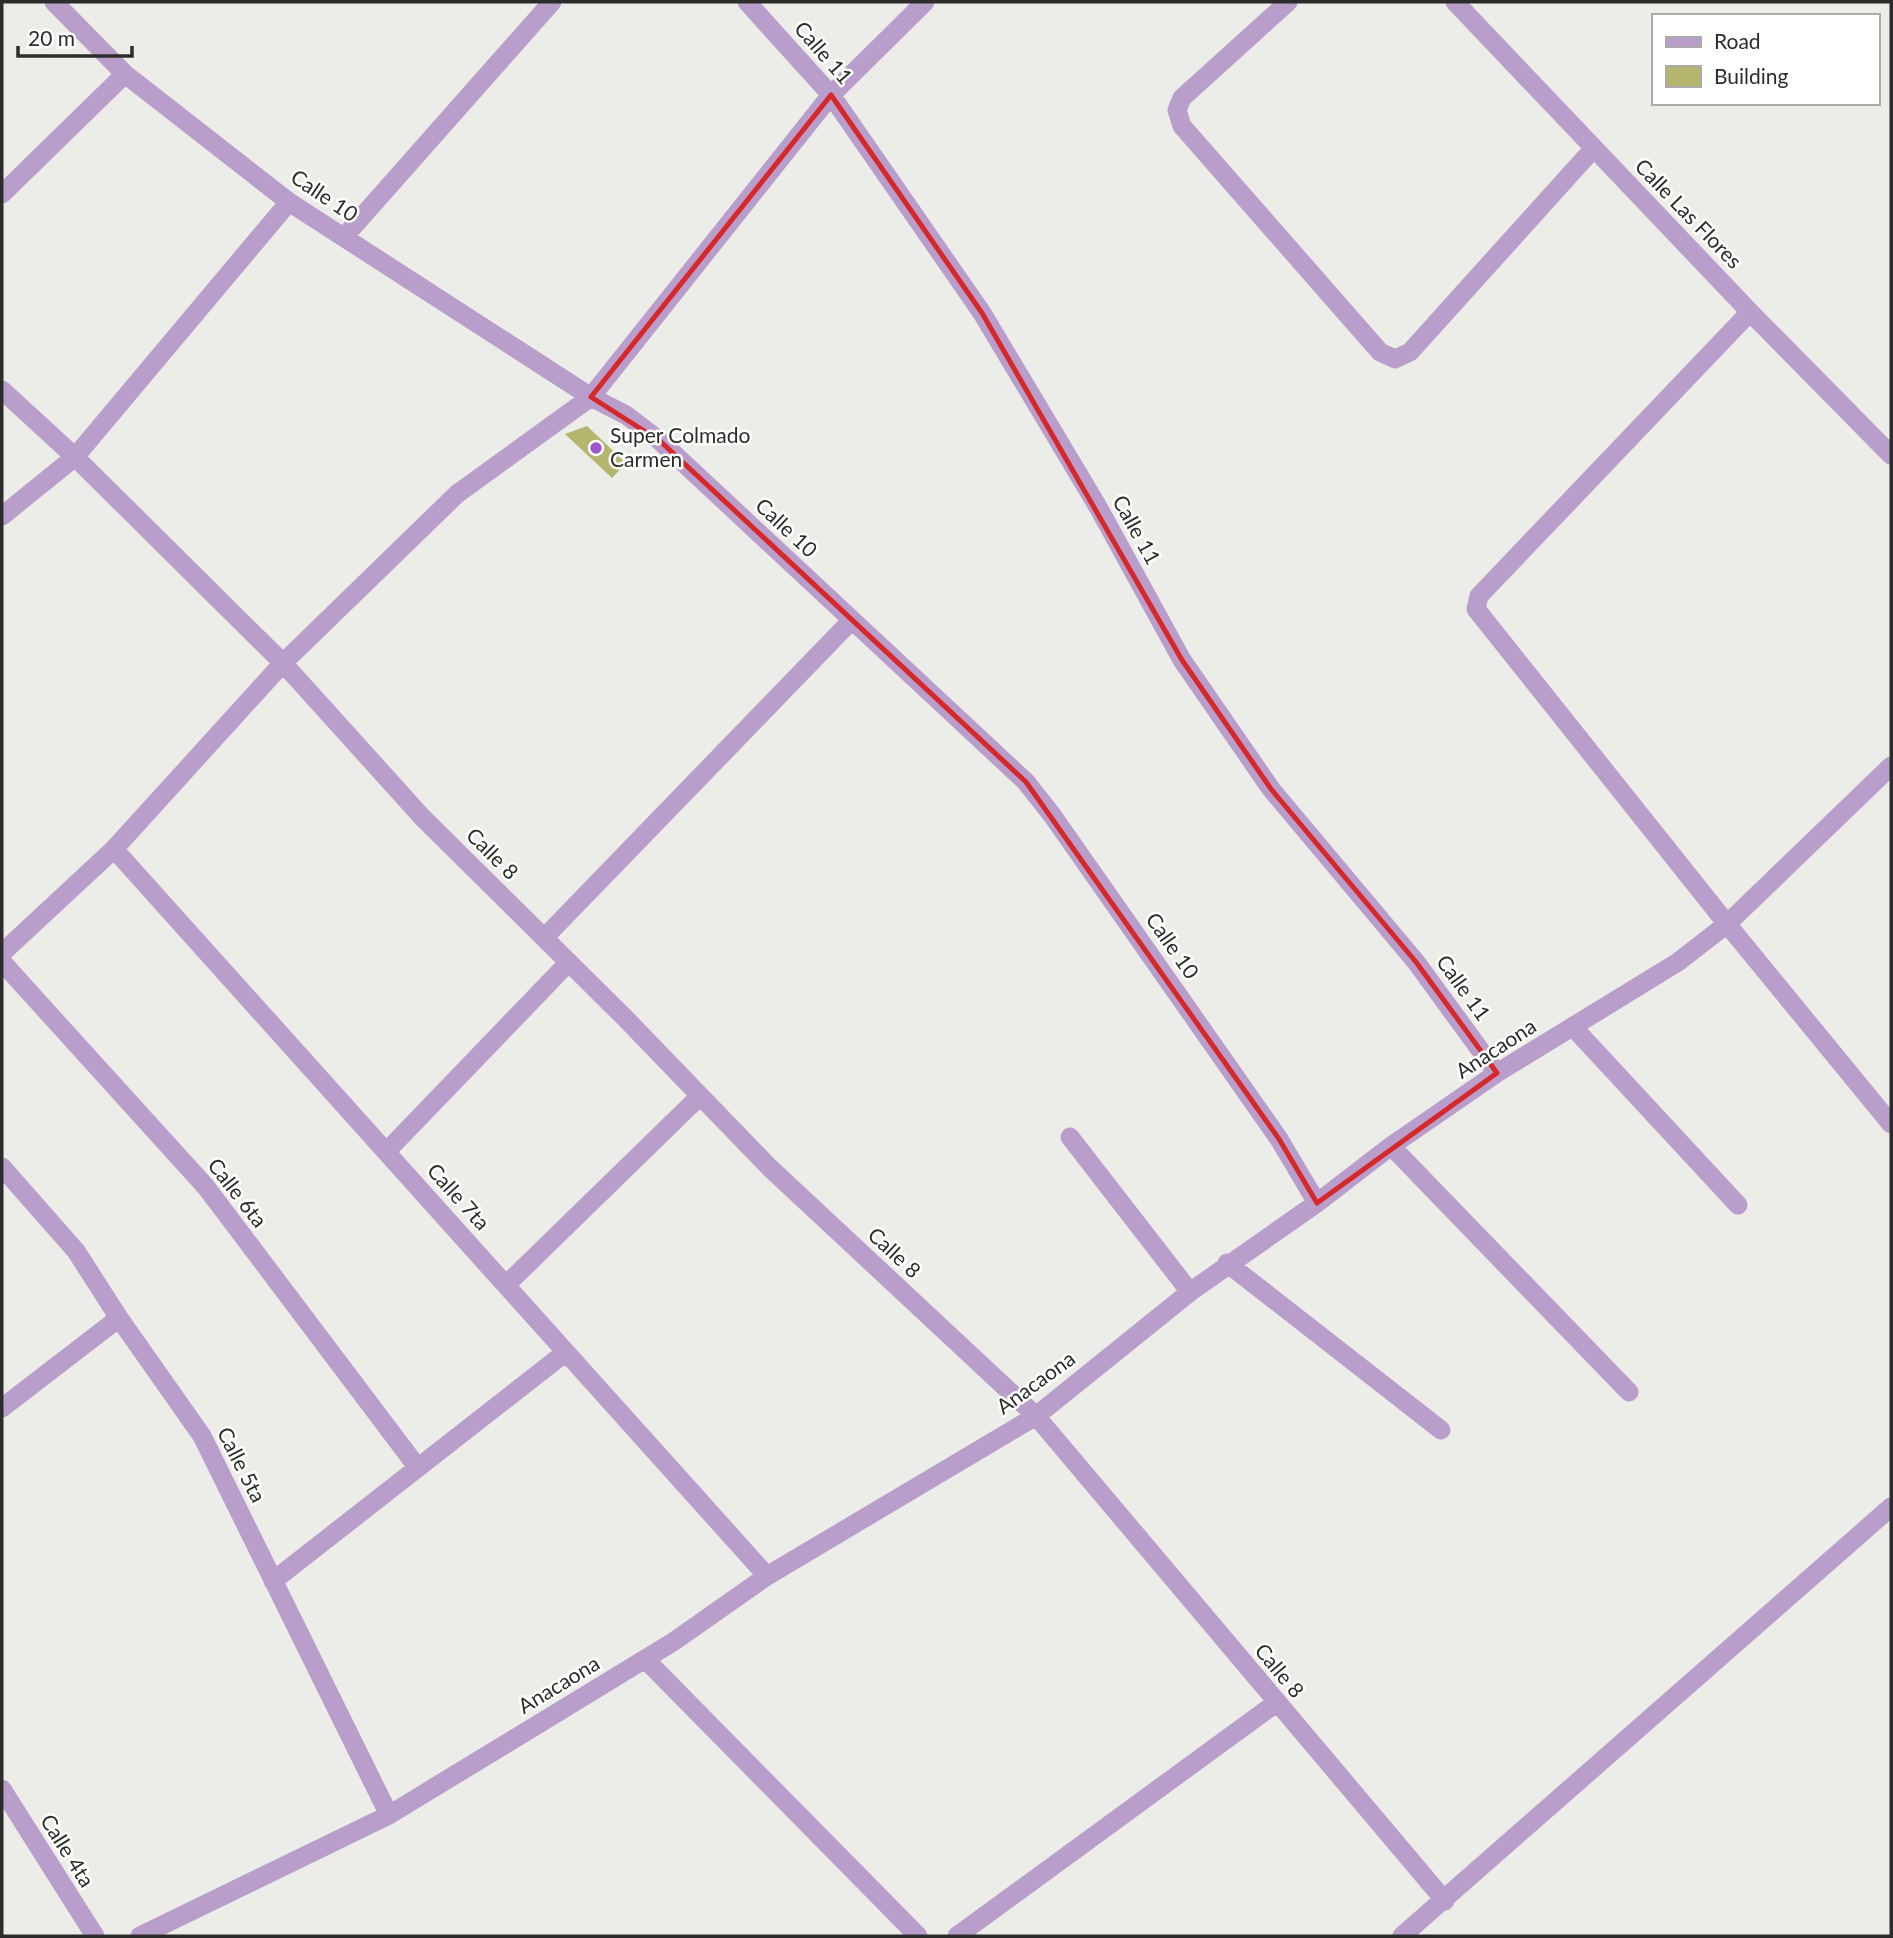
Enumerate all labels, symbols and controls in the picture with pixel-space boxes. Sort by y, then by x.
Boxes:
scale bar [18,14,131,58]
legend [1652,14,1879,105]
street label: Calle 11 [790,15,858,89]
text: 20 m [28,25,75,50]
text: Road [1714,28,1761,53]
text: Building [1714,63,1789,88]
street label: Calle Las Flores [1631,153,1748,273]
street label: Calle 10 [287,163,363,226]
place label: Super Colmado Carmen [610,422,750,471]
marker: Super Colmado Carmen [588,440,604,456]
street label: Calle 11 [1108,490,1166,568]
street label: Calle 10 [751,492,823,562]
street label: Calle 8 [462,822,524,884]
street label: Calle 10 [1141,907,1205,983]
street label: Calle 11 [1432,949,1496,1025]
street label: Anacaona [1450,1013,1540,1083]
street label: Calle 6ta [203,1152,273,1232]
street label: Calle 7ta [423,1158,496,1234]
street label: Calle 8 [863,1221,927,1283]
street label: Anacaona [991,1345,1079,1419]
street label: Calle 5ta [213,1423,272,1506]
street label: Calle 8 [1250,1638,1310,1702]
street label: Anacaona [513,1650,604,1718]
street label: Calle 4ta [36,1809,100,1891]

